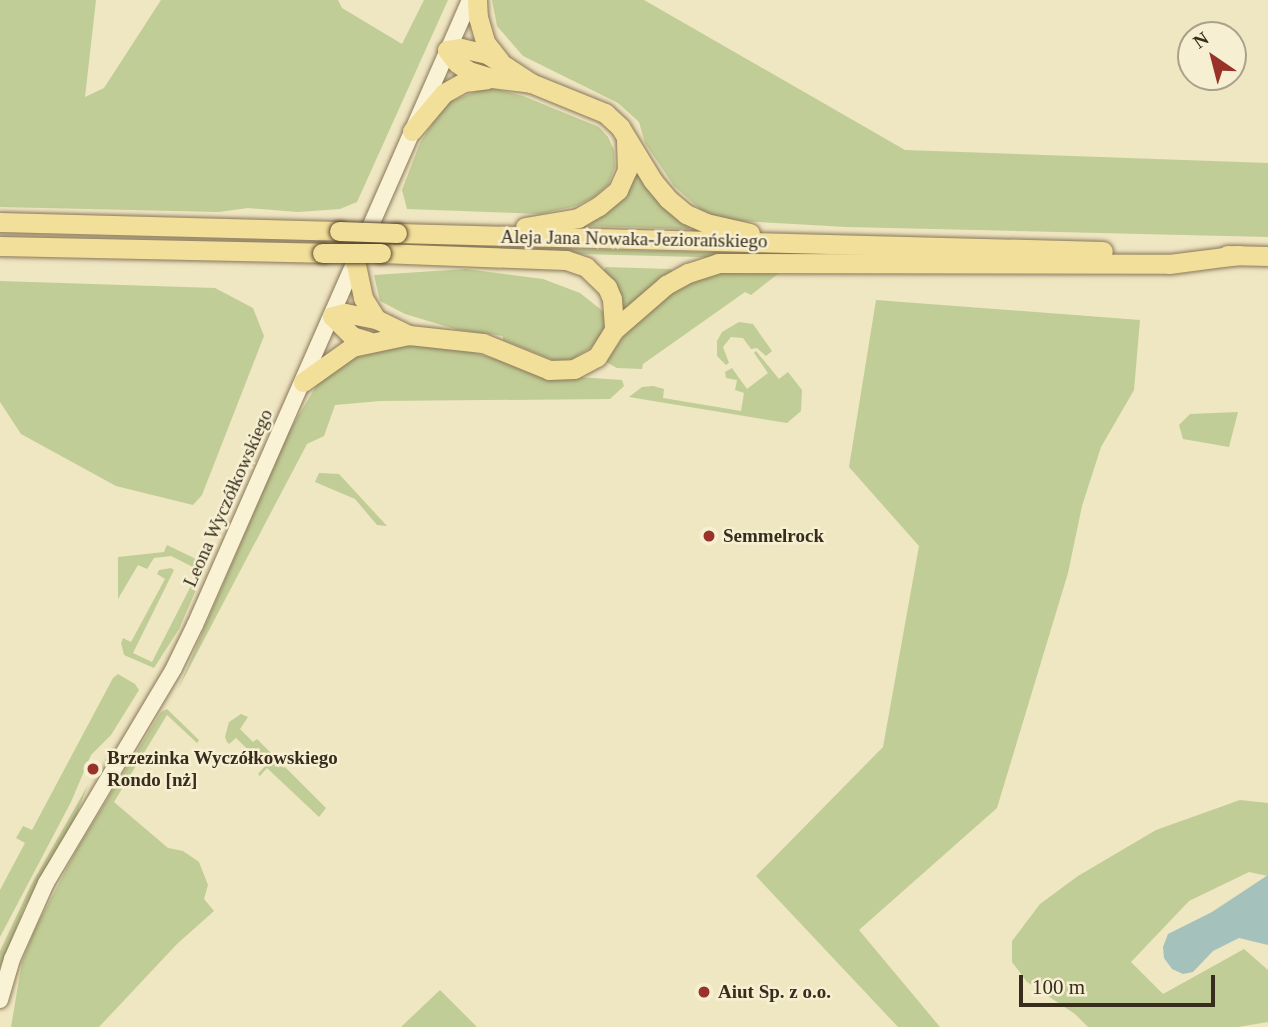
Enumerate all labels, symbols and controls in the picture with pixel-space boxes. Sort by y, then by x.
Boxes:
north arrow [1177,21,1247,91]
text: N [1189,27,1212,53]
street label: Aleja Jana Nowaka-Jeziorańskiego [500,225,768,253]
street label: Leona Wyczółkowskiego [178,405,278,591]
place label: Semmelrock [723,525,824,547]
marker: Semmelrock [701,528,717,544]
place label: Brzezinka Wyczółkowskiego Rondo [nż] [107,747,338,791]
marker: Brzezinka Wyczółkowskiego Rondo [nż] [85,761,101,777]
scale bar [1023,960,1219,1004]
text: 100 m [1032,975,1085,999]
place label: Aiut Sp. z o.o. [718,981,831,1003]
marker: Aiut Sp. z o.o. [696,984,712,1000]

